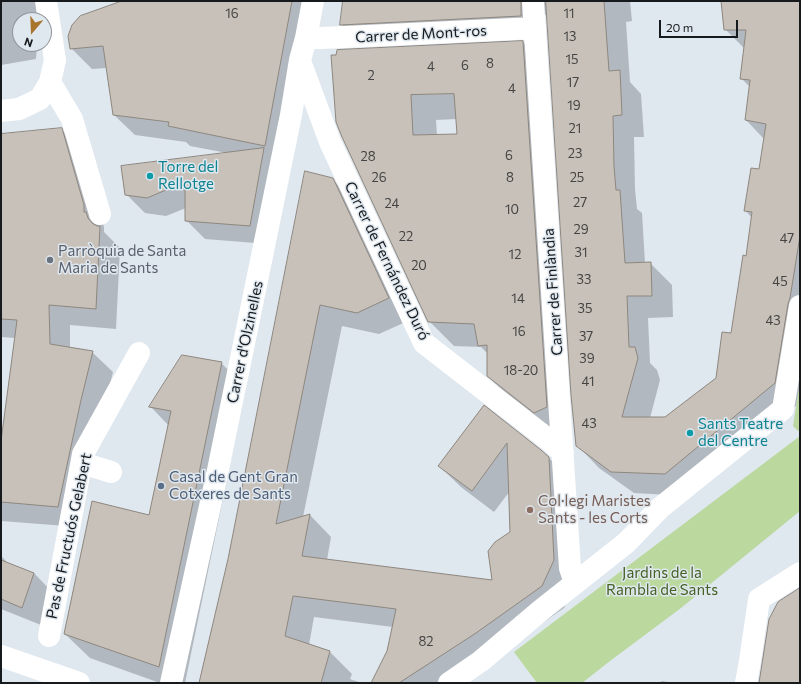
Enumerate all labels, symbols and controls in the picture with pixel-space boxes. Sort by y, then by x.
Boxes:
house number: 16 [225,6,239,22]
house number: 11 [563,6,575,22]
north arrow [12,12,52,52]
scale bar [661,12,740,38]
text: 20 m [666,20,693,34]
street label: Carrer de Mont-ros [355,22,487,46]
house number: 13 [564,29,576,45]
text: N [22,35,34,50]
house number: 15 [565,52,579,68]
house number: 8 [486,56,494,72]
house number: 6 [461,58,469,74]
house number: 4 [427,59,435,75]
house number: 2 [367,68,375,84]
house number: 17 [567,75,579,91]
house number: 4 [508,81,516,97]
house number: 19 [567,98,581,114]
house number: 21 [569,121,581,137]
house number: 23 [568,146,582,162]
house number: 6 [505,148,513,164]
house number: 28 [360,149,376,165]
place label: Torre del Rellotge [158,158,218,193]
house number: 26 [371,170,387,186]
house number: 8 [506,170,514,186]
house number: 25 [570,170,584,186]
marker: Torre del Rellotge [145,171,155,181]
street label: Carrer de Fernández Duró [341,179,433,343]
house number: 27 [573,195,587,211]
house number: 24 [385,196,399,212]
house number: 10 [505,202,519,218]
house number: 29 [573,222,589,238]
street label: Carrer de Finlàndia [540,228,566,356]
house number: 22 [399,229,413,245]
house number: 47 [780,231,794,247]
place label: Parròquia de Santa Maria de Sants [58,242,186,277]
house number: 31 [575,245,587,261]
house number: 12 [509,247,521,263]
marker: Parròquia de Santa Maria de Sants [45,255,55,265]
house number: 20 [411,258,427,274]
house number: 33 [577,272,591,288]
house number: 45 [772,274,788,290]
street label: Carrer d'Olzinelles [223,279,267,405]
house number: 14 [511,291,525,307]
house number: 35 [578,301,592,317]
house number: 43 [765,313,781,329]
house number: 16 [512,324,526,340]
house number: 37 [579,329,593,345]
house number: 39 [579,351,595,367]
house number: 18-20 [504,363,538,379]
house number: 41 [582,374,594,390]
place label: Sants Teatre del Centre [698,415,783,450]
house number: 43 [581,416,597,432]
marker: Sants Teatre del Centre [685,428,695,438]
street label: Pas de Fructuós Gelabert [43,451,95,621]
place label: Casal de Gent Gran Cotxeres de Sants [169,468,298,503]
marker: Casal de Gent Gran Cotxeres de Sants [156,481,166,491]
place label: Col·legi Maristes Sants - les Corts [538,492,651,527]
marker: Col·legi Maristes Sants - les Corts [525,505,535,515]
park label: Jardins de la Rambla de Sants [606,564,718,599]
house number: 82 [418,634,434,650]

